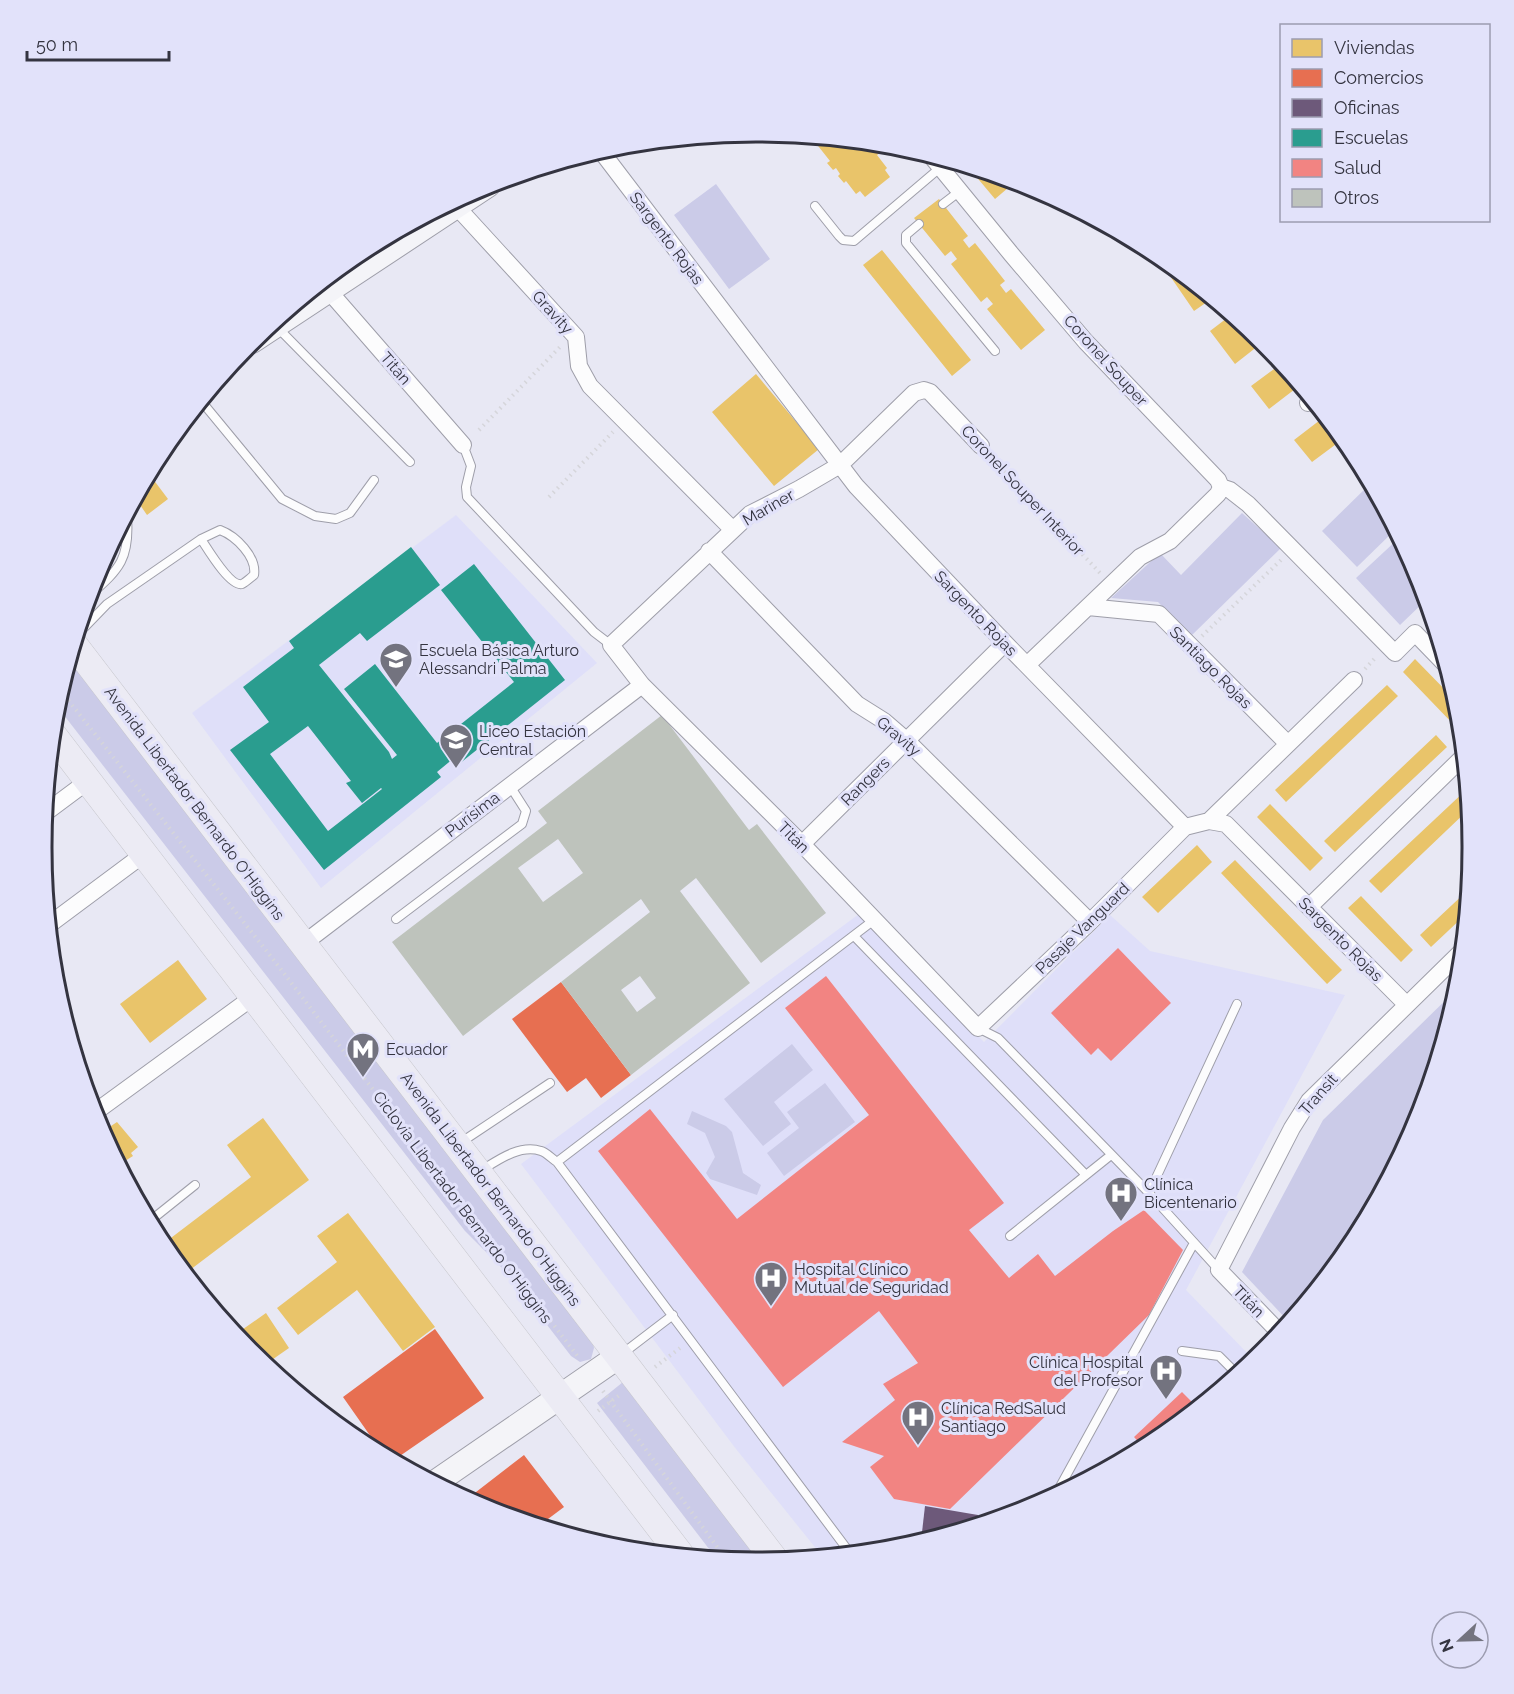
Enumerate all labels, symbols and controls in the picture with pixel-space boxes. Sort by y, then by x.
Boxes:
scale bar [27,24,170,62]
legend [1280,24,1490,222]
text: 50 m [36,34,78,55]
text: Viviendas [1334,37,1415,58]
text: Comercios [1334,67,1424,88]
text: Oficinas [1334,97,1400,118]
text: Escuelas [1334,127,1408,148]
text: Salud [1334,157,1382,178]
text: Otros [1334,187,1379,208]
street label: Sargento Rojas [626,188,708,289]
street label: Gravity [528,287,577,338]
street label: Coronel Souper [1060,311,1152,410]
street label: Titán [376,348,415,388]
street label: Coronel Souper Interior [957,421,1088,560]
street label: Mariner [739,485,798,530]
street label: Sargento Rojas [930,567,1021,660]
street label: Santiago Rojas [1166,622,1256,713]
school or university icon: Escuela Básica Arturo Alessandri Palma [378,641,414,688]
place label: Escuela Básica Arturo Alessandri Palma [419,641,579,678]
street label: Avenida Libertador Bernardo O'Higgins [101,683,289,924]
street label: Gravity [873,713,925,760]
school or university icon: Liceo Estación Central [438,722,474,769]
place label: Liceo Estación Central [479,722,586,759]
street label: Rangers [837,753,894,810]
street label: Purísima [441,788,503,841]
street label: Titán [774,818,813,857]
street label: Pasaje Vanguard [1031,879,1133,978]
street label: Sargento Rojas [1295,893,1387,985]
metro station icon: Ecuador [345,1031,381,1078]
place label: Ecuador [386,1040,448,1059]
street label: Avenida Libertador Bernardo O'Higgins [397,1069,585,1310]
street label: Transit [1295,1069,1342,1119]
street label: Ciclovía Libertador Bernardo O'Higgins [369,1088,556,1327]
hospital icon: Clínica Bicentenario [1103,1175,1139,1222]
place label: Clínica Bicentenario [1144,1175,1237,1212]
hospital icon: Hospital Clínico Mutual de Seguridad [753,1260,789,1307]
place label: Hospital Clínico Mutual de Seguridad [794,1260,949,1297]
street label: Titán [1229,1282,1268,1321]
place label: Clínica Hospital del Profesor [1029,1353,1144,1390]
hospital icon: Clínica Hospital del Profesor [1148,1353,1184,1400]
hospital icon: Clínica RedSalud Santiago [900,1399,936,1446]
place label: Clínica RedSalud Santiago [941,1399,1066,1436]
north arrow [1430,1610,1490,1670]
text: N [1435,1636,1458,1655]

